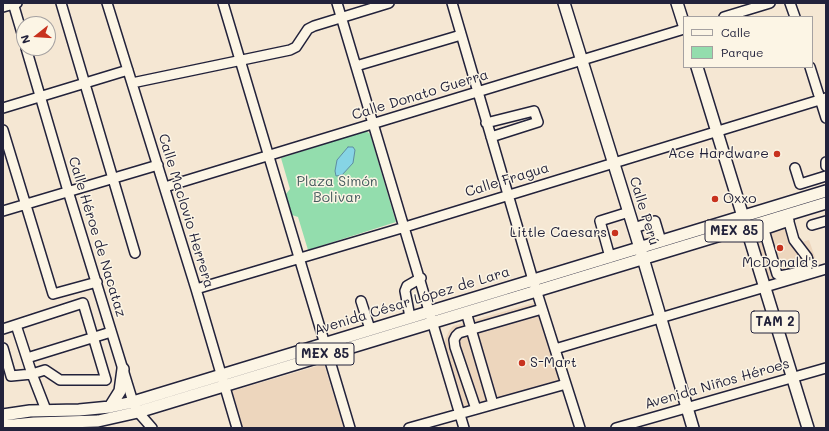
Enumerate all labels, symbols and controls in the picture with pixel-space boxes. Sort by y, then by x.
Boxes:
north arrow [16,16,56,56]
legend [683,16,813,68]
text: Calle [721,24,751,40]
text: N [17,33,33,46]
text: Parque [721,44,764,60]
street label: Calle Donato Guerra [350,66,490,124]
street label: Calle Maclovio Herrera [155,132,217,290]
place label: Ace Hardware [668,146,769,162]
marker: Ace Hardware [772,149,782,159]
street label: Calle Héroe de Nacataz [65,155,129,319]
street label: Calle Fragua [463,159,551,201]
park label: Plaza Simón Bolivar [296,174,378,206]
street label: Calle Perú [626,175,662,247]
place label: Oxxo [723,191,757,207]
marker: Oxxo [710,194,720,204]
road number: MEX 85 [705,220,763,242]
place label: Little Caesars [510,225,607,241]
marker: Little Caesars [610,228,620,238]
marker: McDonald's [775,243,785,253]
place label: McDonald's [742,255,818,271]
street label: Avenida César López de Lara [312,263,512,339]
road number: TAM 2 [751,311,799,333]
road number: MEX 85 [296,343,354,365]
place label: S-Mart [530,355,577,371]
street label: Avenida Niños Héroes [643,355,791,413]
marker: S-Mart [517,358,527,368]

